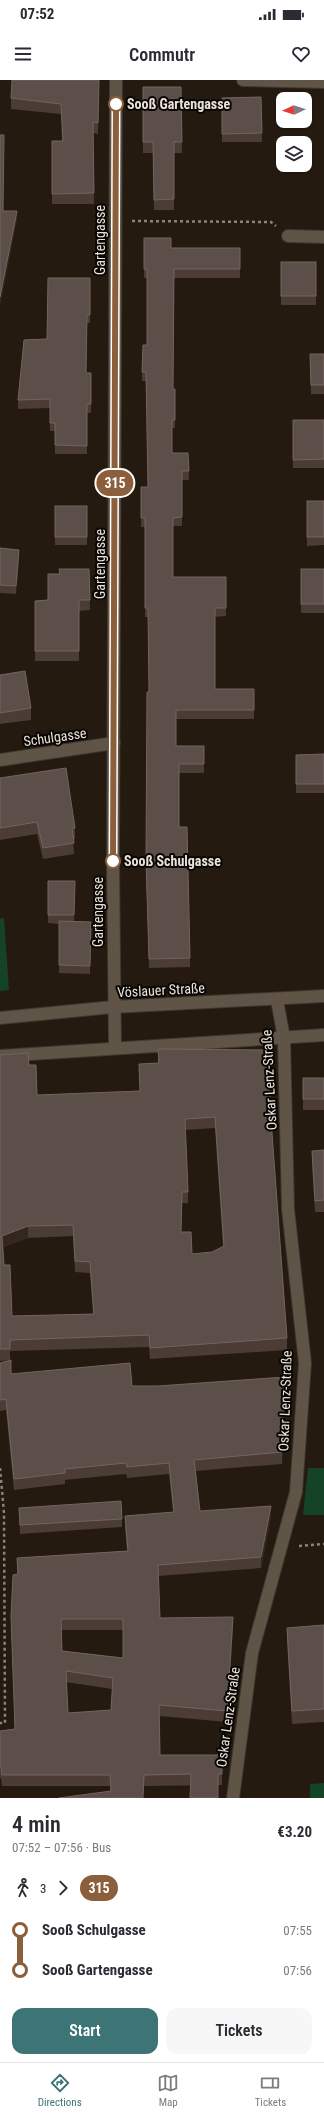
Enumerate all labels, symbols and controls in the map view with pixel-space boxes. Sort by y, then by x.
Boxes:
text: 07:52 [20,5,54,23]
icon: menu [12,43,34,65]
icon: heart [290,43,312,65]
text: Commutr [129,44,195,65]
north arrow [276,92,312,128]
map controls [276,92,312,172]
marker: Sooß Gartengasse [108,96,124,112]
place label: Sooß Gartengasse [127,96,231,112]
button: layers [276,136,312,172]
street label: Gartengasse [92,205,108,275]
line badge: 315 [92,470,138,496]
text: 315 [104,475,126,491]
street label: Gartengasse [92,529,108,599]
street label: Schulgasse [22,725,88,749]
marker: Sooß Schulgasse [105,853,121,869]
place label: Sooß Schulgasse [124,853,221,869]
street label: Gartengasse [90,877,106,947]
street label: Vöslauer Straße [117,980,206,1000]
street label: Oskar Lenz-Straße [258,1029,280,1131]
street label: Oskar Lenz-Straße [275,1350,295,1452]
street label: Oskar Lenz-Straße [213,1666,243,1768]
text: 4 min [12,1812,61,1837]
text: €3.20 [277,1823,312,1841]
text: 07:52 – 07:56 · Bus [12,1840,111,1855]
icon: walk [12,1877,34,1899]
icon: forward [52,1877,74,1899]
text: 315 [88,1880,110,1896]
text: 3 [40,1881,46,1896]
text: Sooß Schulgasse [42,1921,146,1939]
text: 07:55 [283,1923,312,1938]
text: Sooß Gartengasse [42,1961,153,1979]
text: 07:56 [283,1963,312,1978]
button: Start [12,2008,158,2054]
button: Tickets [166,2008,312,2054]
tab: Directions [38,2072,82,2109]
tab: Map [157,2072,179,2109]
tab: Tickets [255,2072,286,2109]

